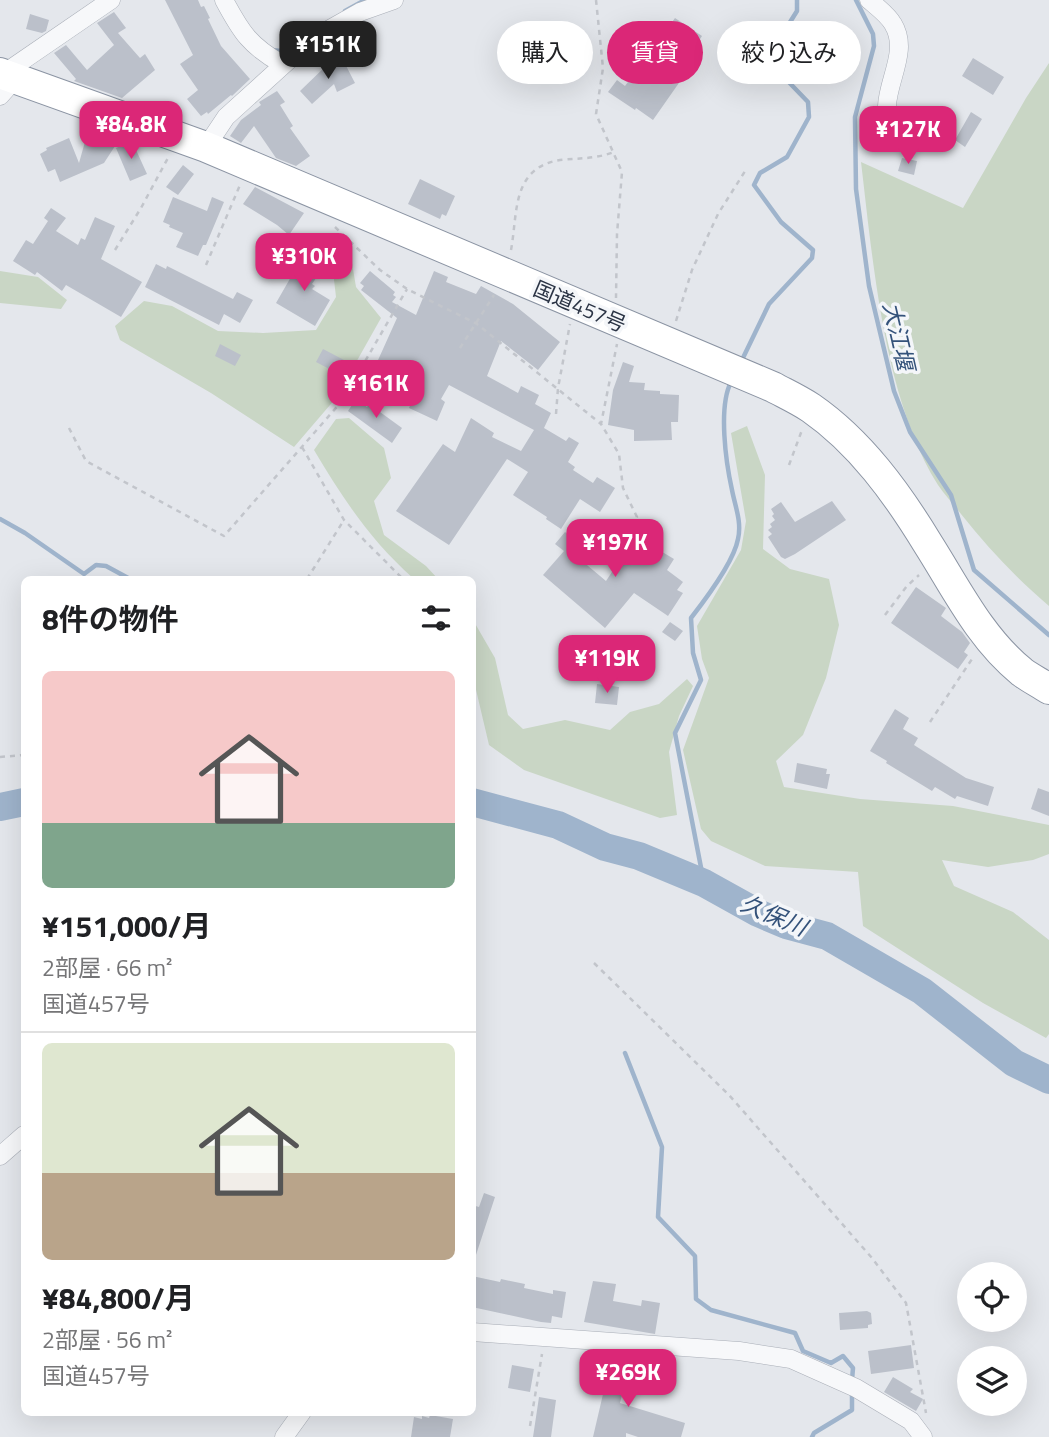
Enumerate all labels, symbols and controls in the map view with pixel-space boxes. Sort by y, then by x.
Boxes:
chip: 購入 [497,21,593,84]
chip: 賃貸 [607,21,703,84]
chip: 絞り込み [717,21,861,84]
pin: ¥151K [279,22,377,81]
text: ¥151K [295,26,361,61]
pin: ¥84.8K [74,102,188,161]
text: ¥84.8K [95,106,167,141]
pin: ¥127K [859,106,957,166]
text: ¥127K [875,111,941,146]
pin: ¥310K [255,233,353,293]
text: ¥310K [271,238,337,273]
street label: 国道457号 [529,272,631,340]
water label: 大江堰 [874,298,925,377]
pin: ¥161K [327,360,425,420]
text: ¥161K [343,365,409,400]
pin: ¥197K [566,520,664,579]
text: ¥197K [582,524,648,559]
text: 8件の物件 [42,596,179,642]
icon: filters [417,599,455,637]
pin: ¥119K [558,636,656,695]
text: ¥119K [574,640,640,675]
icon: home [186,716,312,842]
water label: 久保川 [735,885,815,946]
text: ¥151,000/月 [42,903,211,949]
text: 2部屋 · 66 m² [42,950,172,985]
text: 国道457号 [42,986,150,1021]
icon: home [186,1088,312,1214]
map controls [957,1262,1027,1416]
button: locate [957,1262,1027,1332]
text: ¥84,800/月 [42,1275,195,1321]
text: 2部屋 · 56 m² [42,1322,172,1357]
button: layers [957,1346,1027,1416]
pin: ¥269K [579,1350,677,1409]
text: ¥269K [595,1354,661,1389]
text: 国道457号 [42,1358,150,1393]

